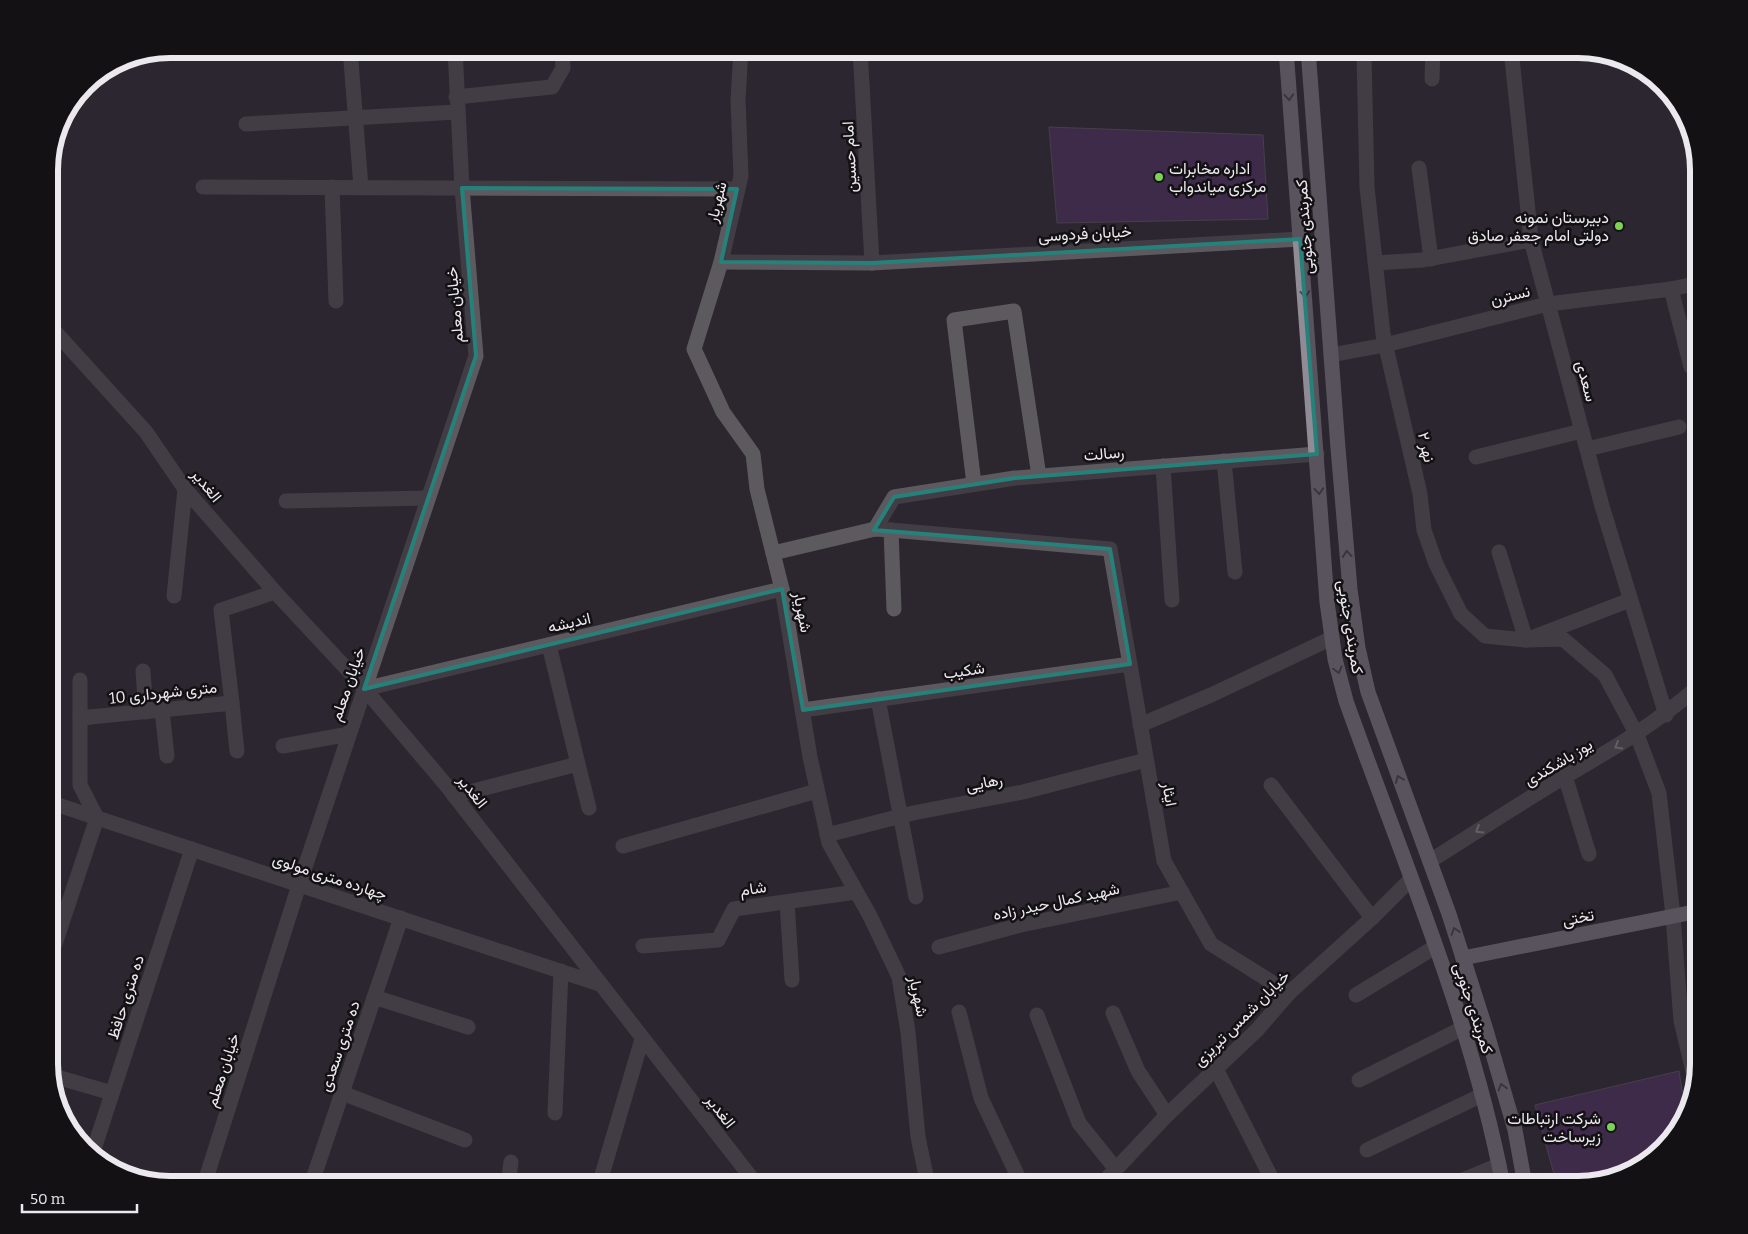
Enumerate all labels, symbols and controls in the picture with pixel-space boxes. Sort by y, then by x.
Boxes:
one-way arrow [1284,94,1295,102]
street label: امام حسین [838,121,862,193]
place label: اداره مخابرات مرکزی میاندواب [1169,159,1266,197]
marker: اداره مخابرات مرکزی میاندواب [1153,171,1165,183]
street label: کمربندی جنوبی [1292,179,1318,275]
street label: شهریار [702,180,732,226]
place label: دبیرستان نمونه دولتی امام جعفر صادق [1468,208,1609,246]
marker: دبیرستان نمونه دولتی امام جعفر صادق [1613,220,1625,232]
street label: خیابان فردوسی [1038,222,1133,246]
street label: خیابان معلم [442,266,468,344]
street label: نسترن [1488,281,1532,311]
one-way arrow [1299,291,1310,299]
street label: سعدی [1571,359,1601,404]
street label: نهر ۲ [1413,430,1439,464]
street label: رسالت [1083,442,1125,466]
street label: الغدیر [186,464,226,507]
one-way arrow [1314,487,1325,495]
one-way arrow [1342,549,1353,557]
street label: کمربندی جنوبی [1333,579,1367,676]
street label: شهریار [788,589,816,634]
street label: اندیشه [546,608,592,637]
street label: خیابان معلم [326,645,370,724]
street label: شکیب [942,658,986,683]
one-way arrow [1332,666,1343,674]
street label: 10 متری شهرداری [108,677,218,709]
street label: یوز باشکندی [1521,735,1597,791]
one-way arrow [1614,740,1623,750]
street label: الغدیر [452,770,492,813]
street label: رهایی [964,770,1004,796]
one-way arrow [1395,775,1405,784]
street label: ایثار [1157,779,1181,808]
one-way arrow [1475,824,1484,834]
street label: چهارده متری مولوی [270,849,390,906]
street label: شام [739,877,768,901]
street label: شهید کمال حیدر زاده [991,879,1121,925]
street label: تختی [1561,905,1596,931]
one-way arrow [1450,928,1460,936]
street label: ده متری حافظ [103,953,149,1042]
street label: کمربندی جنوبی [1449,960,1497,1057]
street label: خیابان شمس تبریزی [1189,966,1294,1071]
street label: شهریار [904,973,932,1019]
street label: ده متری سعدی [315,998,365,1094]
street label: خیابان معلم [202,1031,244,1110]
one-way arrow [1498,1083,1508,1091]
street label: الغدیر [700,1090,740,1133]
place label: شرکت ارتباطات زیرساخت [1507,1109,1601,1147]
marker: شرکت ارتباطات زیرساخت [1605,1121,1617,1133]
scale bar [22,1182,138,1214]
text: 50 m [30,1190,66,1208]

